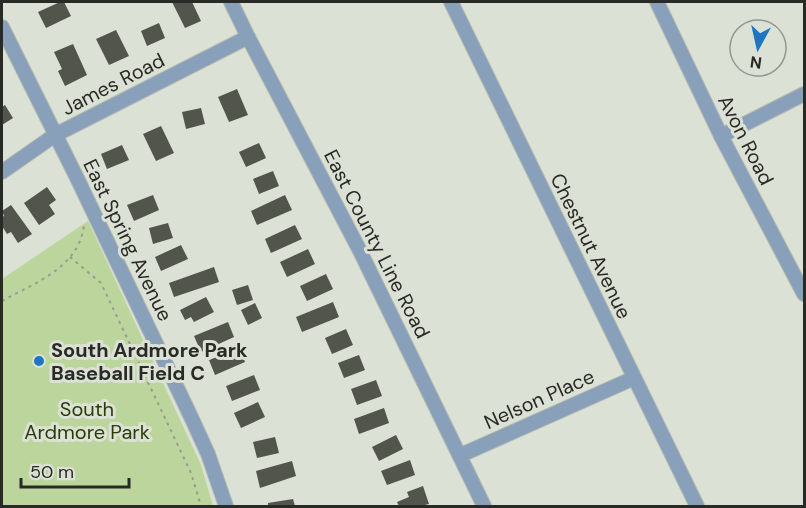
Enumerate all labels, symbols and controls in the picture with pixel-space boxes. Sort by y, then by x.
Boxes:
north arrow [728,18,788,78]
street label: James Road [57,47,169,121]
text: N [749,51,763,74]
street label: Avon Road [712,91,780,189]
street label: East County Line Road [318,145,436,343]
street label: East Spring Avenue [77,155,179,325]
street label: Chestnut Avenue [545,169,637,323]
place label: South Ardmore Park Baseball Field C [51,337,248,386]
marker: South Ardmore Park Baseball Field C [32,354,46,368]
street label: Nelson Place [480,363,598,435]
park label: South Ardmore Park [24,396,150,445]
scale bar [21,451,129,489]
text: 50 m [30,460,74,484]

